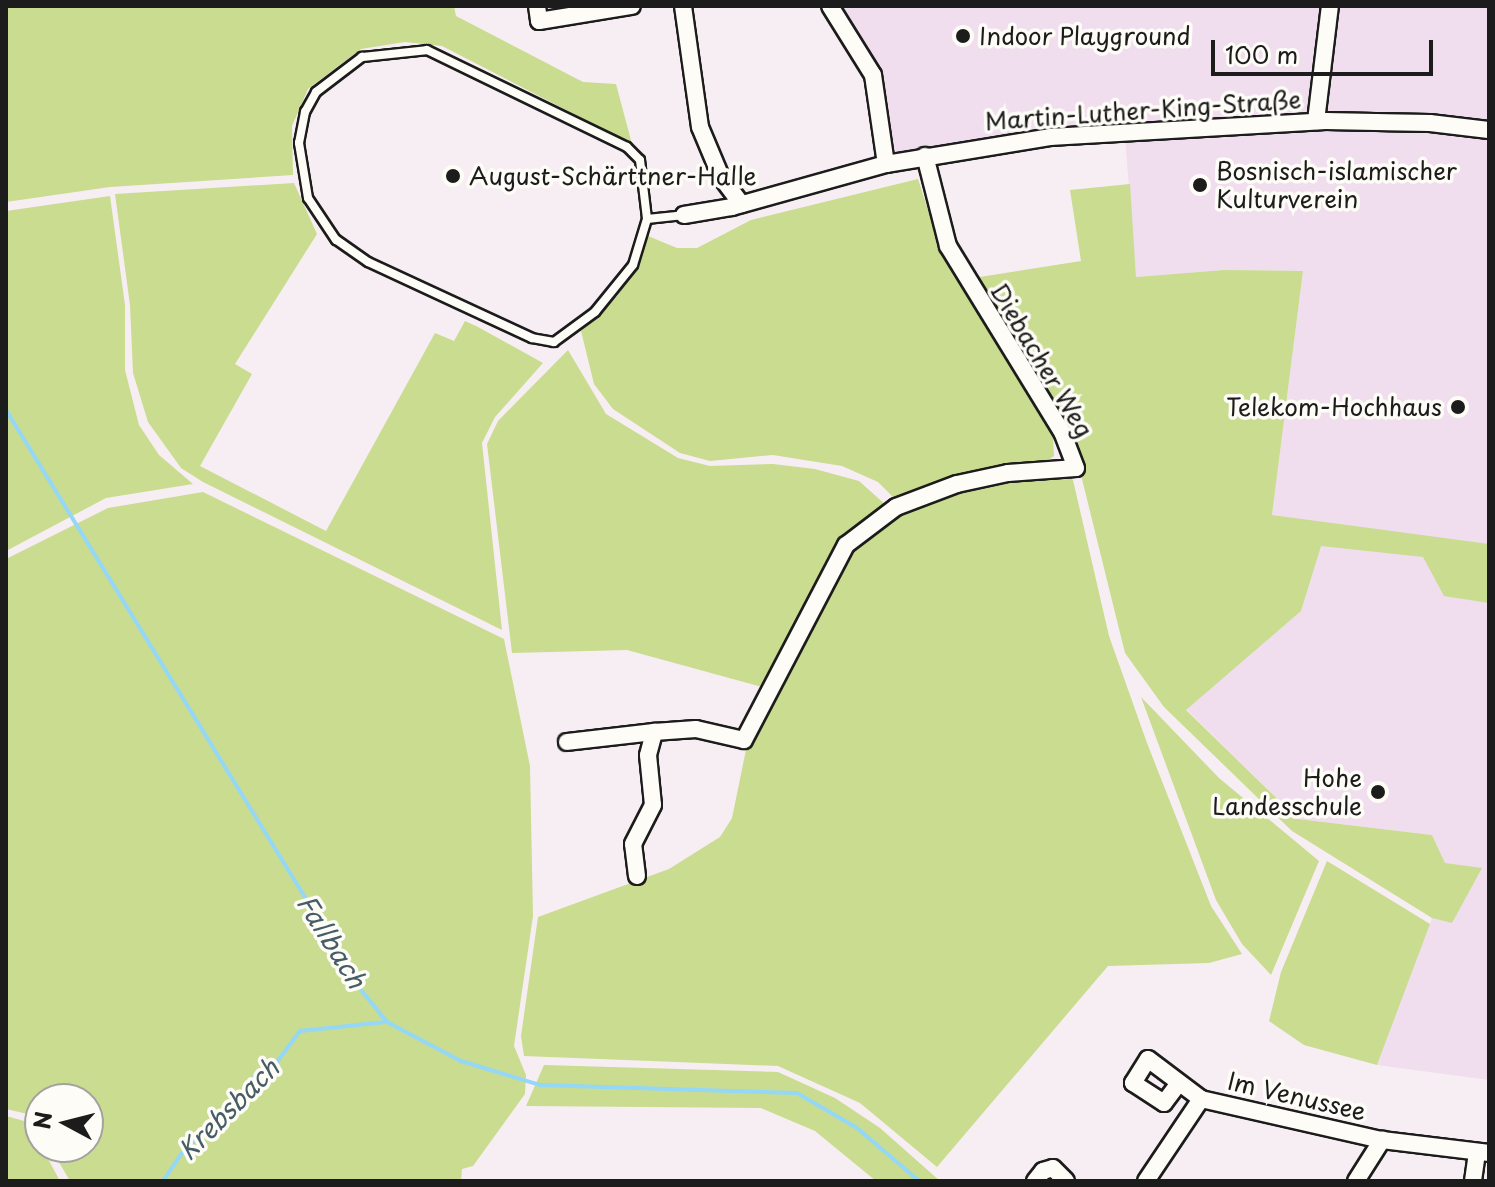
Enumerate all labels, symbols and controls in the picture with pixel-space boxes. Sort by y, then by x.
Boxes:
place label: Indoor Playground [979,22,1190,50]
scale bar [1215,24,1437,74]
marker: Indoor Playground [954,27,972,45]
text: 100 m [1225,36,1298,72]
street label: Martin-Luther-King-Straße [984,85,1302,135]
place label: Bosnisch-islamischer Kulturverein [1216,157,1457,213]
place label: August-Schärttner-Halle [469,162,756,190]
marker: August-Schärttner-Halle [444,167,462,185]
marker: Bosnisch-islamischer Kulturverein [1191,176,1209,194]
street label: Diebacher Weg [984,277,1100,443]
place label: Telekom-Hochhaus [1226,393,1442,421]
marker: Telekom-Hochhaus [1449,398,1467,416]
place label: Hohe Landesschule [1212,764,1362,820]
marker: Hohe Landesschule [1369,783,1387,801]
water label: Fallbach [291,889,373,993]
water label: Krebsbach [171,1052,285,1166]
street label: Im Venussee [1224,1066,1370,1126]
north arrow [24,1083,104,1163]
text: N [24,1110,59,1131]

